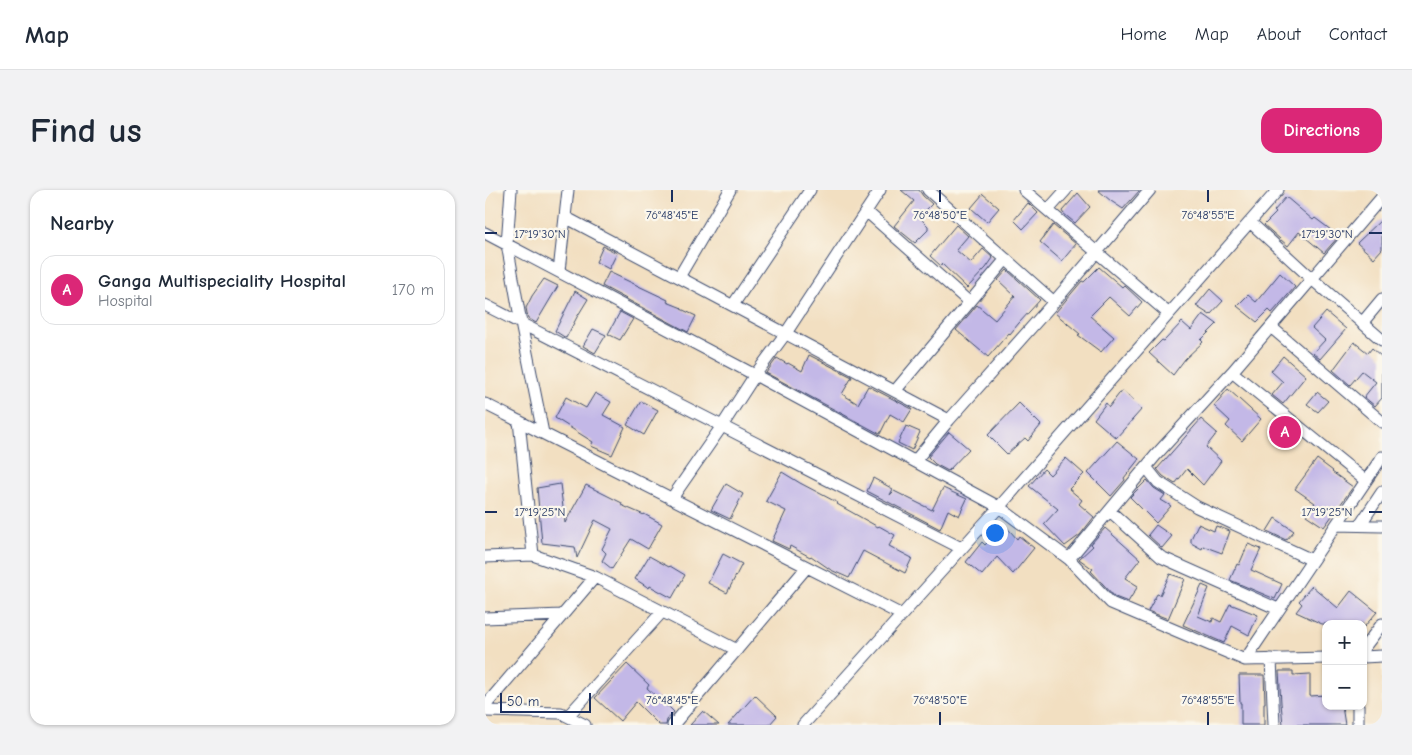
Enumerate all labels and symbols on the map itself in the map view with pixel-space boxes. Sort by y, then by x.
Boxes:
text: 76°48'45"E [646,208,698,222]
text: 76°48'50"E [913,208,967,222]
text: 76°48'55"E [1182,208,1234,222]
text: 17°19'30"N [514,227,566,241]
text: 17°19'30"N [1301,227,1353,241]
pin: A [1269,413,1301,451]
text: 17°19'25"N [515,505,565,519]
text: 17°19'25"N [1302,505,1352,519]
your location [982,520,1008,546]
scale bar [500,690,591,713]
text: 76°48'45"E [646,693,698,707]
text: 76°48'50"E [913,693,967,707]
text: 76°48'55"E [1182,693,1234,707]

